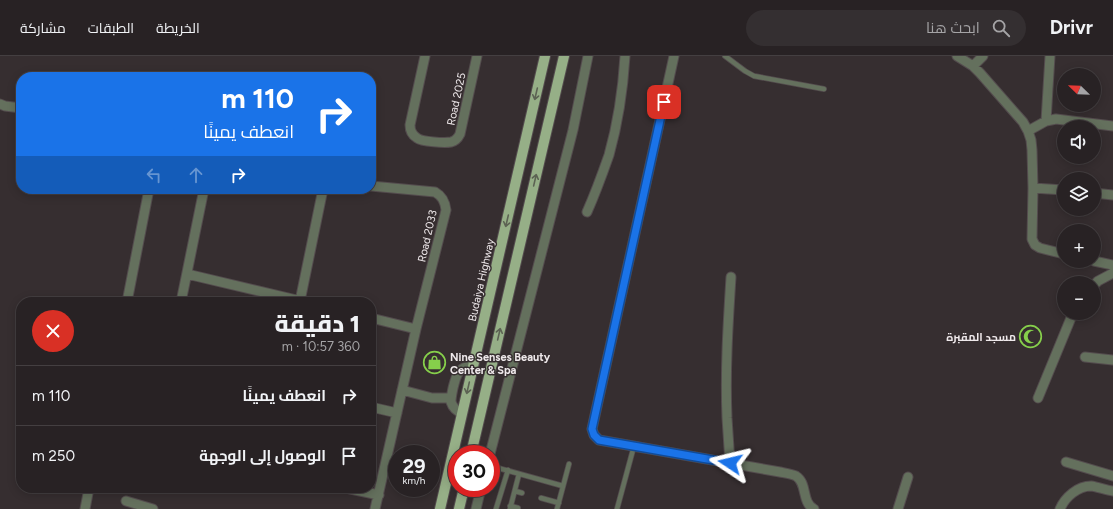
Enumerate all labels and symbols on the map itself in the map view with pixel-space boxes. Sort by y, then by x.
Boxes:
north arrow [1057,68,1101,112]
street label: Road 2025 [445,71,468,127]
pin [647,85,681,119]
one-way arrow [531,87,539,100]
one-way arrow [531,174,539,187]
street label: Road 2033 [415,209,440,264]
one-way arrow [502,214,510,227]
street label: Budaiya Highway [466,237,497,323]
mosque icon: مسجد المقبرة [1018,324,1044,350]
one-way arrow [496,328,504,341]
place label: مسجد المقبرة [946,331,1016,344]
shop icon: Nine Senses Beauty Center & Spa [422,350,448,376]
place label: Nine Senses Beauty Center & Spa [450,351,551,377]
one-way arrow [463,381,471,394]
position arrow [709,442,751,484]
speed limit sign: 30 [448,445,500,497]

